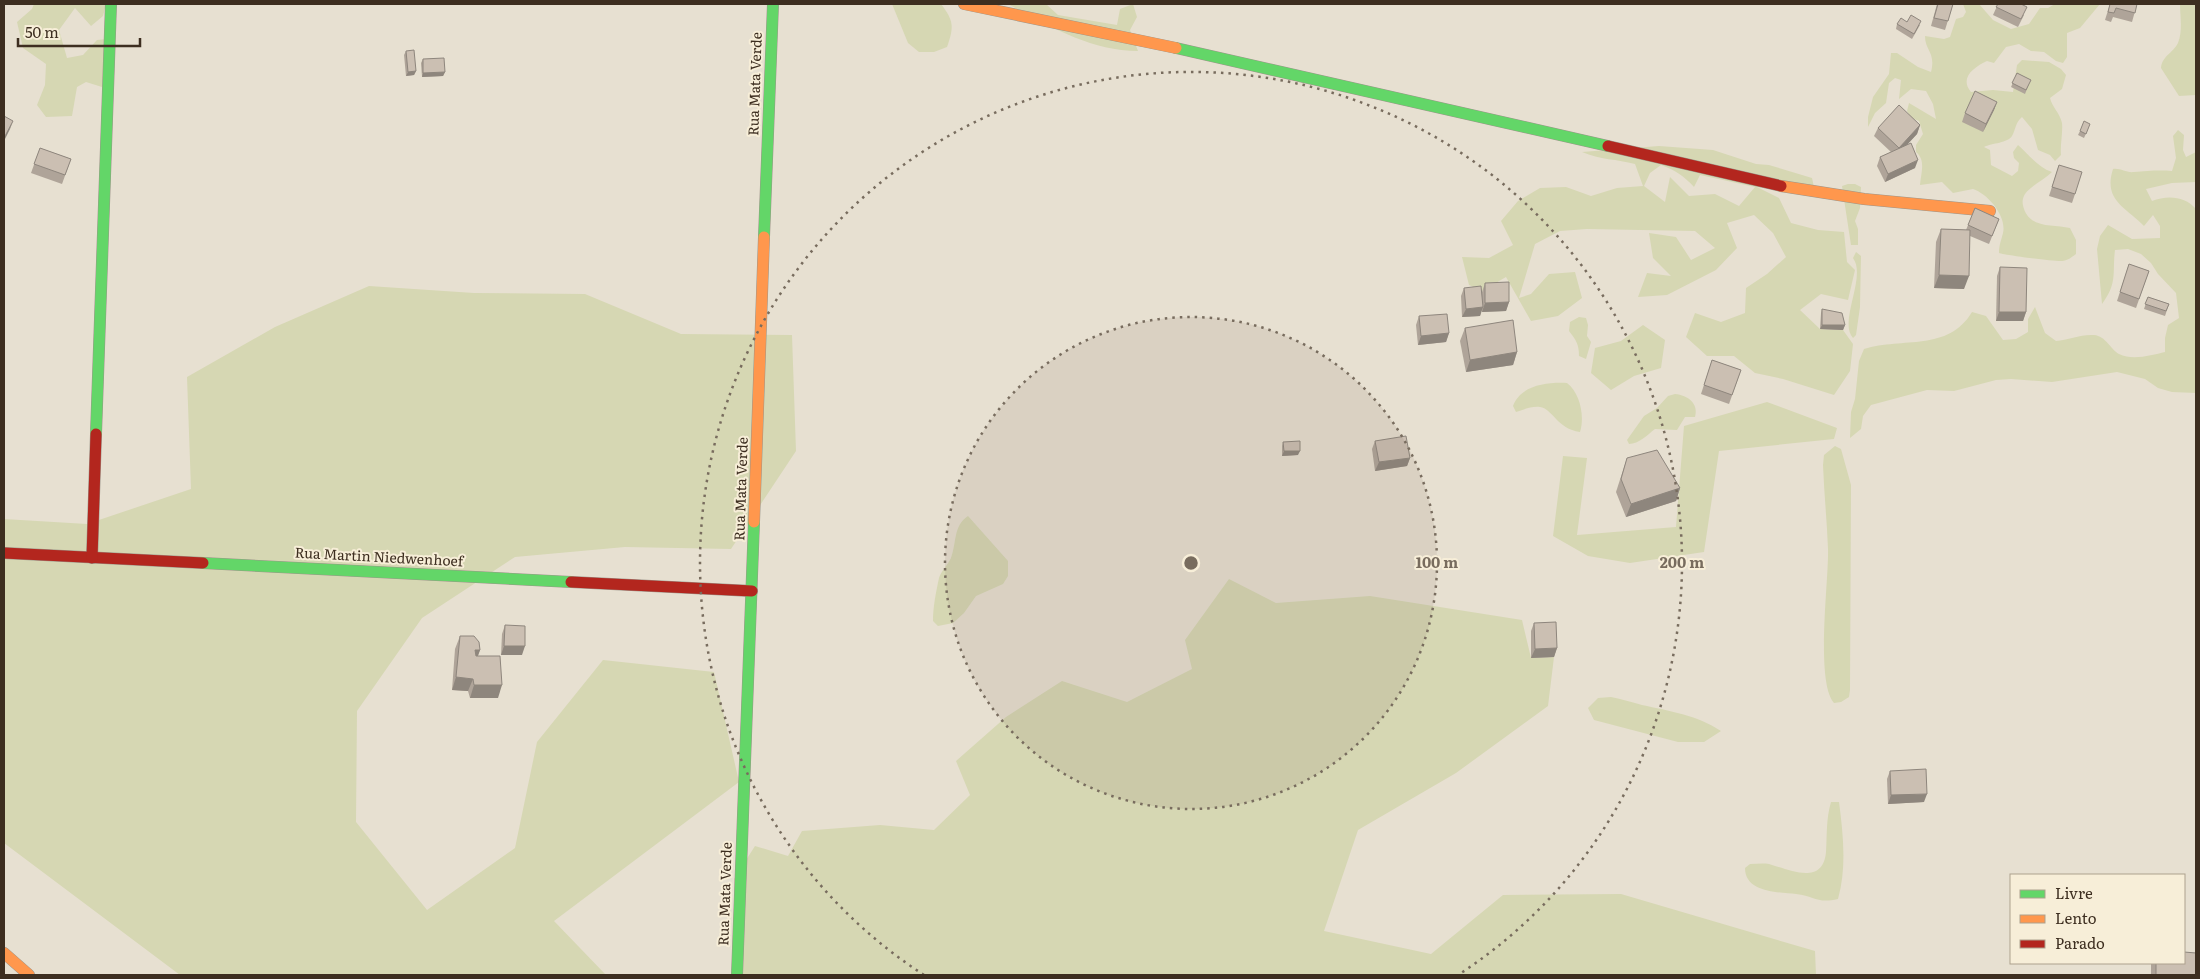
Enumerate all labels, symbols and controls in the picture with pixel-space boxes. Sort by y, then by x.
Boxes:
scale bar [18,15,140,47]
text: 50 m [25,20,59,43]
street label: Rua Mata Verde [742,32,766,136]
street label: Rua Mata Verde [728,437,752,541]
street label: Rua Martin Niedwenhoef [294,542,465,570]
text: 100 m [1416,550,1458,573]
text: 200 m [1660,550,1704,573]
centre of rings [1182,554,1200,572]
street label: Rua Mata Verde [712,842,736,946]
legend [2010,874,2185,964]
text: Livre [2055,881,2093,904]
text: Lento [2055,906,2097,929]
text: Parado [2055,931,2105,954]

